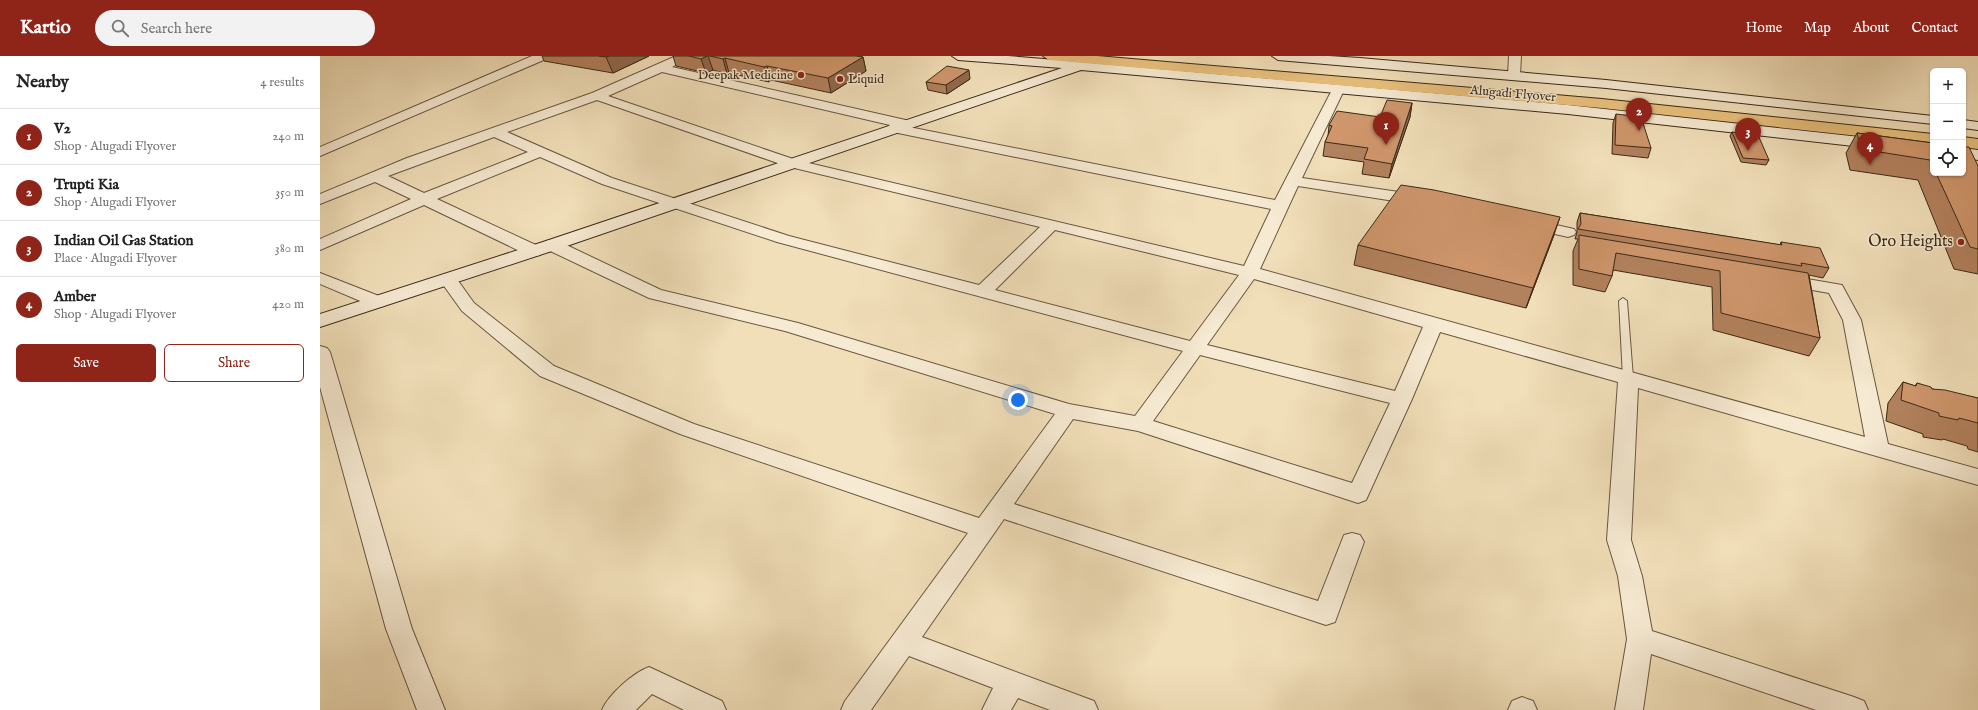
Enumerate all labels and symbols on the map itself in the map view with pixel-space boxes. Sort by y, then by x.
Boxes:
place label: Deepak Medicine [698,67,793,84]
marker: Deepak Medicine [796,70,806,80]
place label: Liquid [848,71,884,88]
marker: Liquid [835,74,845,84]
street label: Alugadi Flyover [1468,82,1557,106]
pin: 2 [1626,98,1652,131]
pin: 1 [1373,112,1399,145]
pin: 3 [1735,118,1761,151]
pin: 4 [1857,132,1883,165]
place label: Oro Heights [1868,232,1953,252]
marker: Oro Heights [1956,237,1966,247]
your location [1008,390,1028,410]

